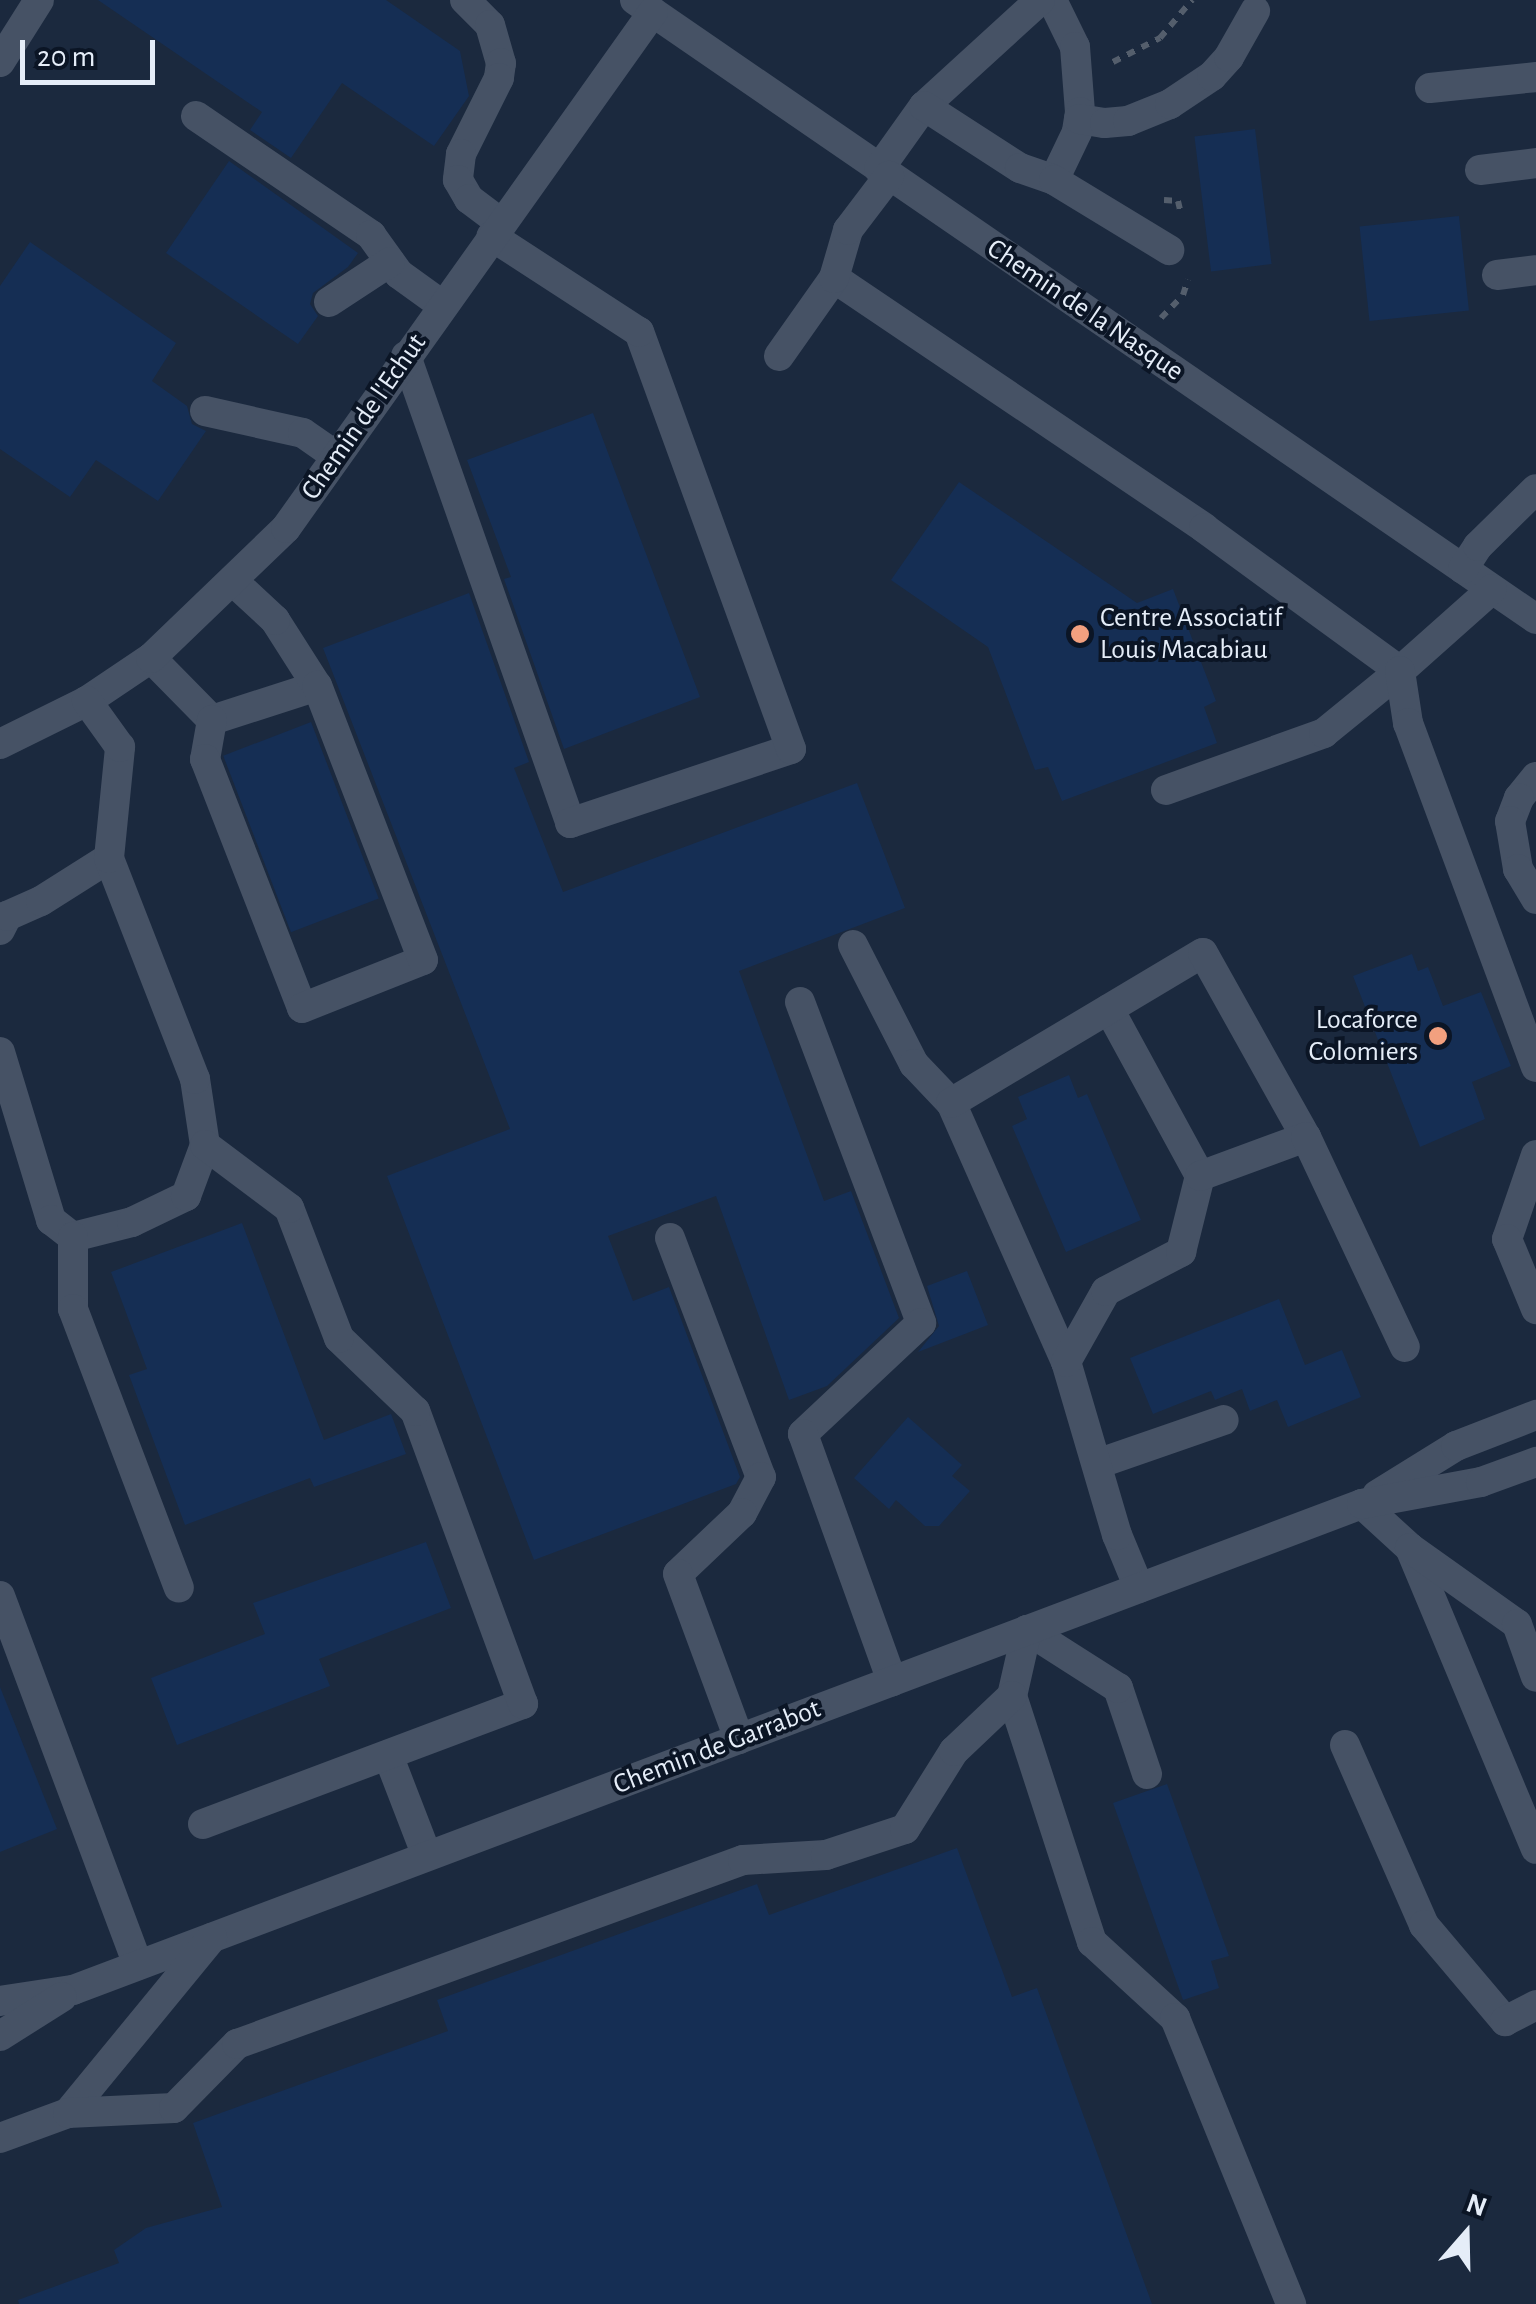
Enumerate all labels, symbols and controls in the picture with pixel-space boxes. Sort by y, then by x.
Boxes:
scale bar [25,20,160,82]
text: 20 m [37,42,95,72]
street label: Chemin de la Nasque [980,232,1190,388]
street label: Chemin de l'Echut [294,327,434,507]
place label: Centre Associatif Louis Macabiau [1100,601,1282,667]
marker: Centre Associatif Louis Macabiau [1069,623,1091,645]
place label: Locaforce Colomiers [1308,1003,1418,1069]
marker: Locaforce Colomiers [1427,1025,1449,1047]
street label: Chemin de Garrabot [609,1692,825,1802]
north arrow [1416,2184,1516,2284]
text: N [1462,2189,1490,2222]

